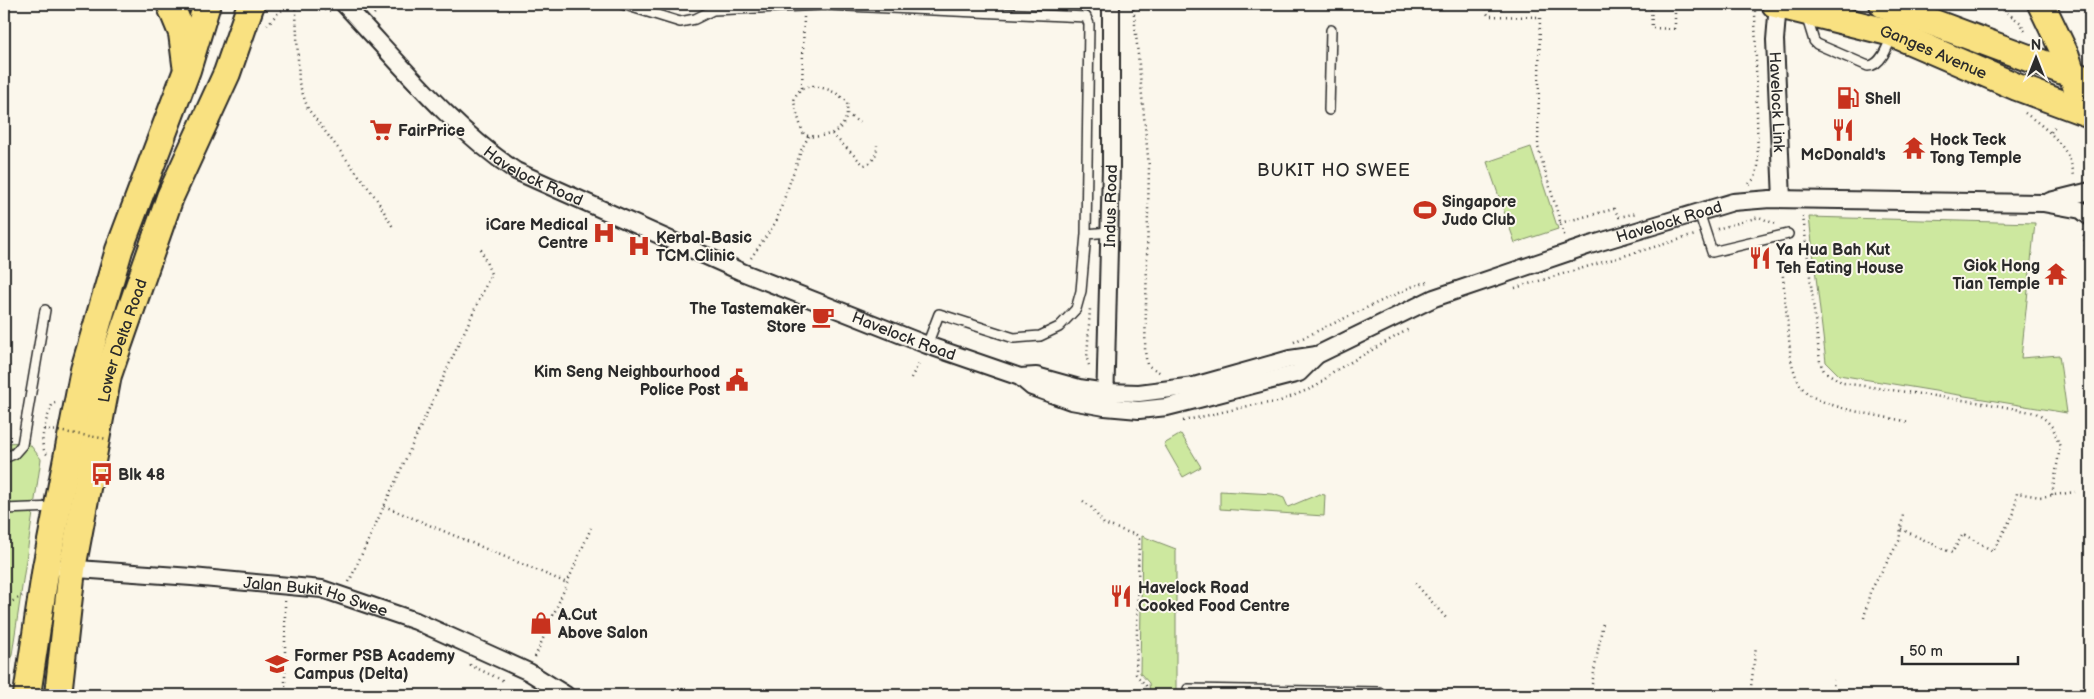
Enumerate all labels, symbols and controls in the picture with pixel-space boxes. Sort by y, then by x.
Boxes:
street label: Ganges Avenue [1878,22,1990,84]
north arrow [2012,32,2062,82]
text: N [2031,37,2041,54]
street label: Havelock Link [1765,51,1788,153]
fuel station icon: Shell [1835,85,1861,111]
place label: Shell [1865,90,1901,109]
supermarket icon: FairPrice [368,117,394,143]
restaurant icon: McDonald's [1830,117,1856,143]
place label: FairPrice [398,122,465,141]
place label: Hock Teck Tong Temple [1930,131,2021,168]
temple icon: Hock Teck Tong Temple [1901,135,1927,161]
street label: Havelock Road [479,143,586,211]
place label: McDonald's [1800,146,1886,165]
district label: BUKIT HO SWEE [1257,160,1411,181]
street label: Indus Road [1101,164,1122,248]
place label: Singapore Judo Club [1442,193,1516,230]
sports icon: Singapore Judo Club [1412,197,1438,223]
street label: Havelock Road [1614,198,1725,248]
place label: iCare Medical Centre [486,216,588,253]
hospital icon: iCare Medical Centre [591,220,617,246]
place label: Kerbal-Basic TCM Clinic [656,229,752,266]
hospital icon: Kerbal-Basic TCM Clinic [626,233,652,259]
place label: Ya Hua Bah Kut Teh Eating House [1776,241,1904,278]
restaurant icon: Ya Hua Bah Kut Teh Eating House [1747,245,1773,271]
place label: Giok Hong Tian Temple [1952,257,2040,294]
temple icon: Giok Hong Tian Temple [2043,261,2069,287]
street label: Lower Delta Road [95,277,152,404]
place label: The Tastemaker Store [689,300,807,337]
cafe icon: The Tastemaker Store [810,304,836,330]
street label: Havelock Road [849,308,958,365]
place label: Kim Seng Neighbourhood Police Post [534,363,721,400]
public building icon: Kim Seng Neighbourhood Police Post [724,367,750,393]
bus stop icon: Blk 48 [89,461,115,487]
place label: Blk 48 [118,466,165,485]
street label: Jalan Bukit Ho Swee [243,574,390,622]
place label: Havelock Road Cooked Food Centre [1138,579,1290,616]
restaurant icon: Havelock Road Cooked Food Centre [1108,583,1134,609]
place label: A.Cut Above Salon [557,606,648,643]
shop icon: A.Cut Above Salon [528,610,554,636]
scale bar [1902,634,2018,666]
text: 50 m [1909,642,1943,661]
place label: Former PSB Academy Campus (Delta) [294,647,456,684]
school or university icon: Former PSB Academy Campus (Delta) [264,651,290,677]

